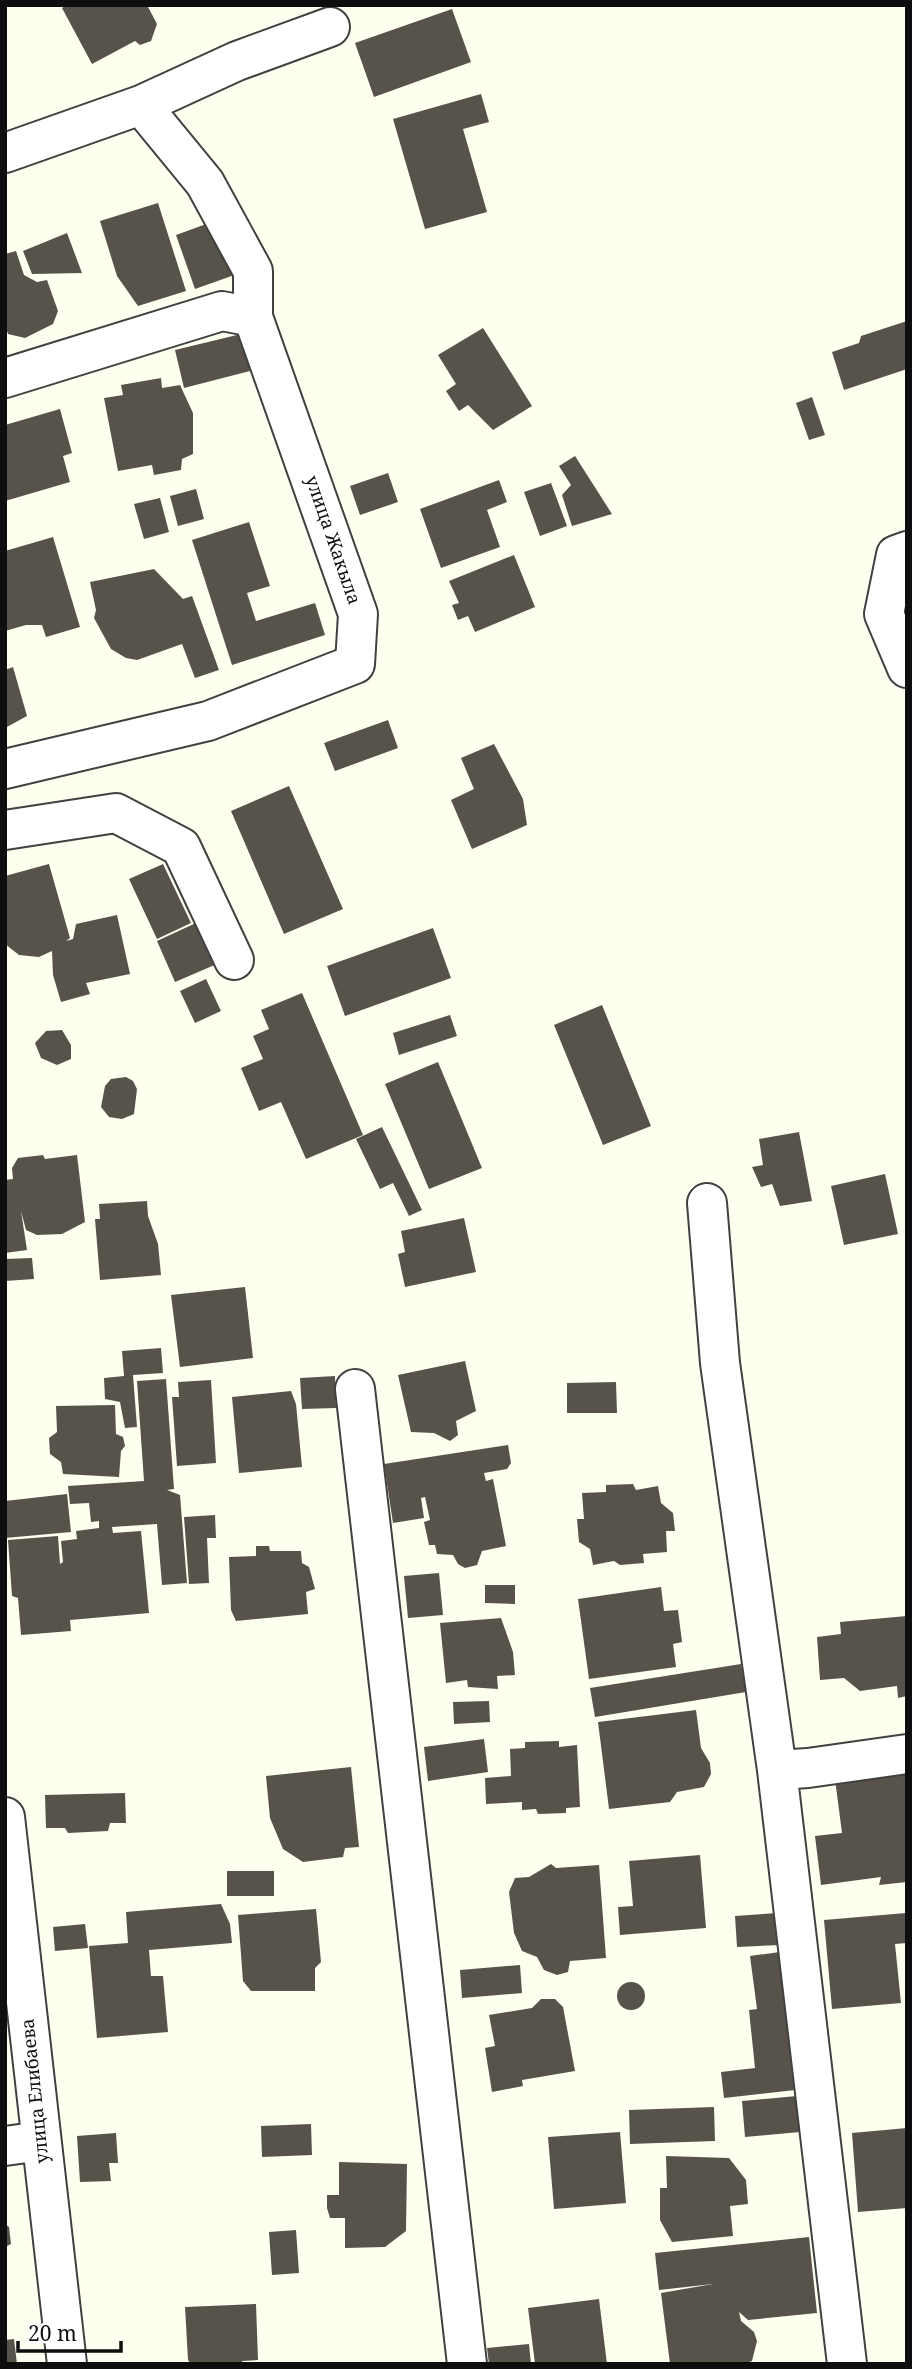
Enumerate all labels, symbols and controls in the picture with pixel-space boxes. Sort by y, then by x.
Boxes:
street label: улица Жакыла [301,472,367,607]
street label: улица Елибаева [14,2018,54,2165]
scale bar [18,2310,121,2354]
text: 20 m [28,2319,77,2347]

